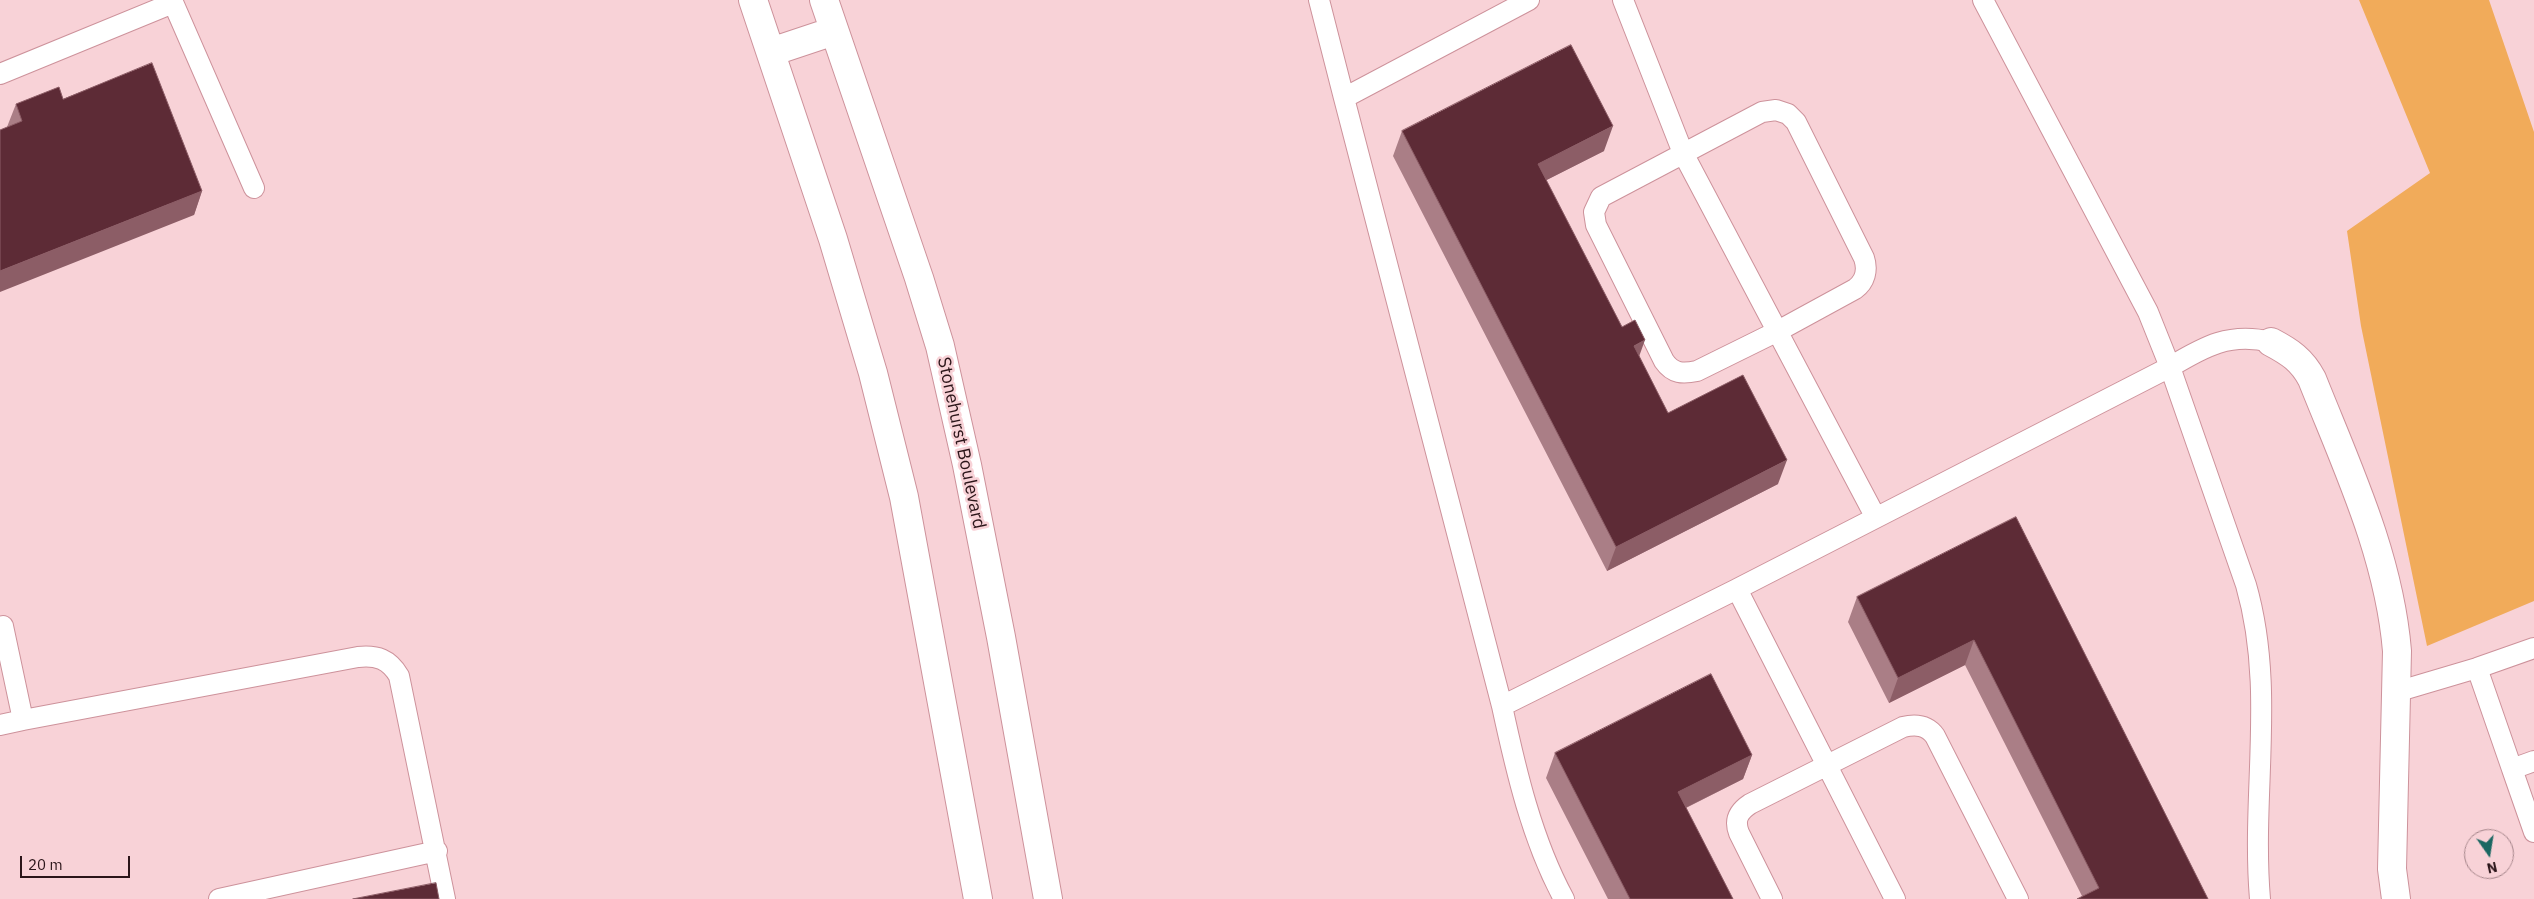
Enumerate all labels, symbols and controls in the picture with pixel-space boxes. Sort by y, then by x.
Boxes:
street label: Stonehurst Boulevard [932,355,990,531]
north arrow [2464,829,2514,879]
scale bar [22,846,132,878]
text: 20 m [28,855,63,874]
text: N [2485,858,2499,878]

